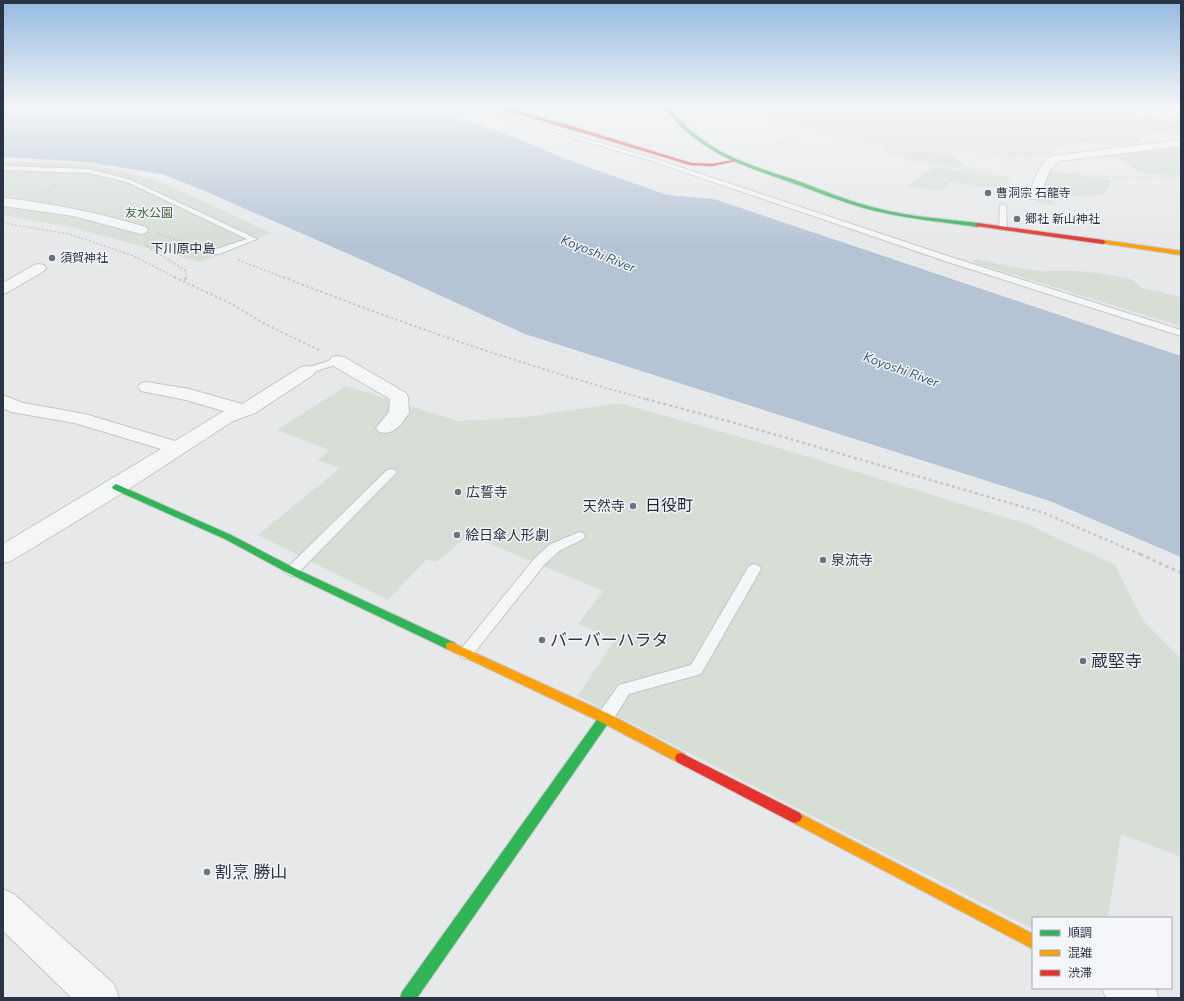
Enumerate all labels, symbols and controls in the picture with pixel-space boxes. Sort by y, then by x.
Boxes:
place label: 曹洞宗 石龍寺 [996,185,1071,201]
marker: 曹洞宗 石龍寺 [983,188,993,198]
park label: 友水公園 [125,205,173,221]
place label: 郷社 新山神社 [1025,211,1100,227]
marker: 郷社 新山神社 [1012,214,1022,224]
water label: Koyoshi River [558,231,638,277]
district label: 下川原中島 [150,240,216,258]
place label: 須賀神社 [60,250,108,266]
marker: 須賀神社 [47,253,57,263]
water label: Koyoshi River [861,348,941,392]
place label: 広誓寺 [466,483,508,502]
marker: 広誓寺 [453,487,463,497]
district label: 日役町 [645,495,693,517]
place label: 天然寺 [583,497,625,516]
marker: 天然寺 [628,501,638,511]
place label: 絵日傘人形劇 [465,526,549,545]
marker: 絵日傘人形劇 [452,530,462,540]
place label: 泉流寺 [831,551,873,570]
marker: 泉流寺 [818,555,828,565]
place label: バーバーハラタ [550,629,669,652]
marker: バーバーハラタ [537,635,547,645]
place label: 蔵堅寺 [1091,650,1142,673]
marker: 蔵堅寺 [1078,656,1088,666]
place label: 割烹 勝山 [215,861,287,884]
marker: 割烹 勝山 [202,867,212,877]
legend [1032,917,1172,989]
text: 順調 [1068,925,1092,941]
text: 混雑 [1068,945,1092,961]
text: 渋滞 [1068,965,1092,981]

